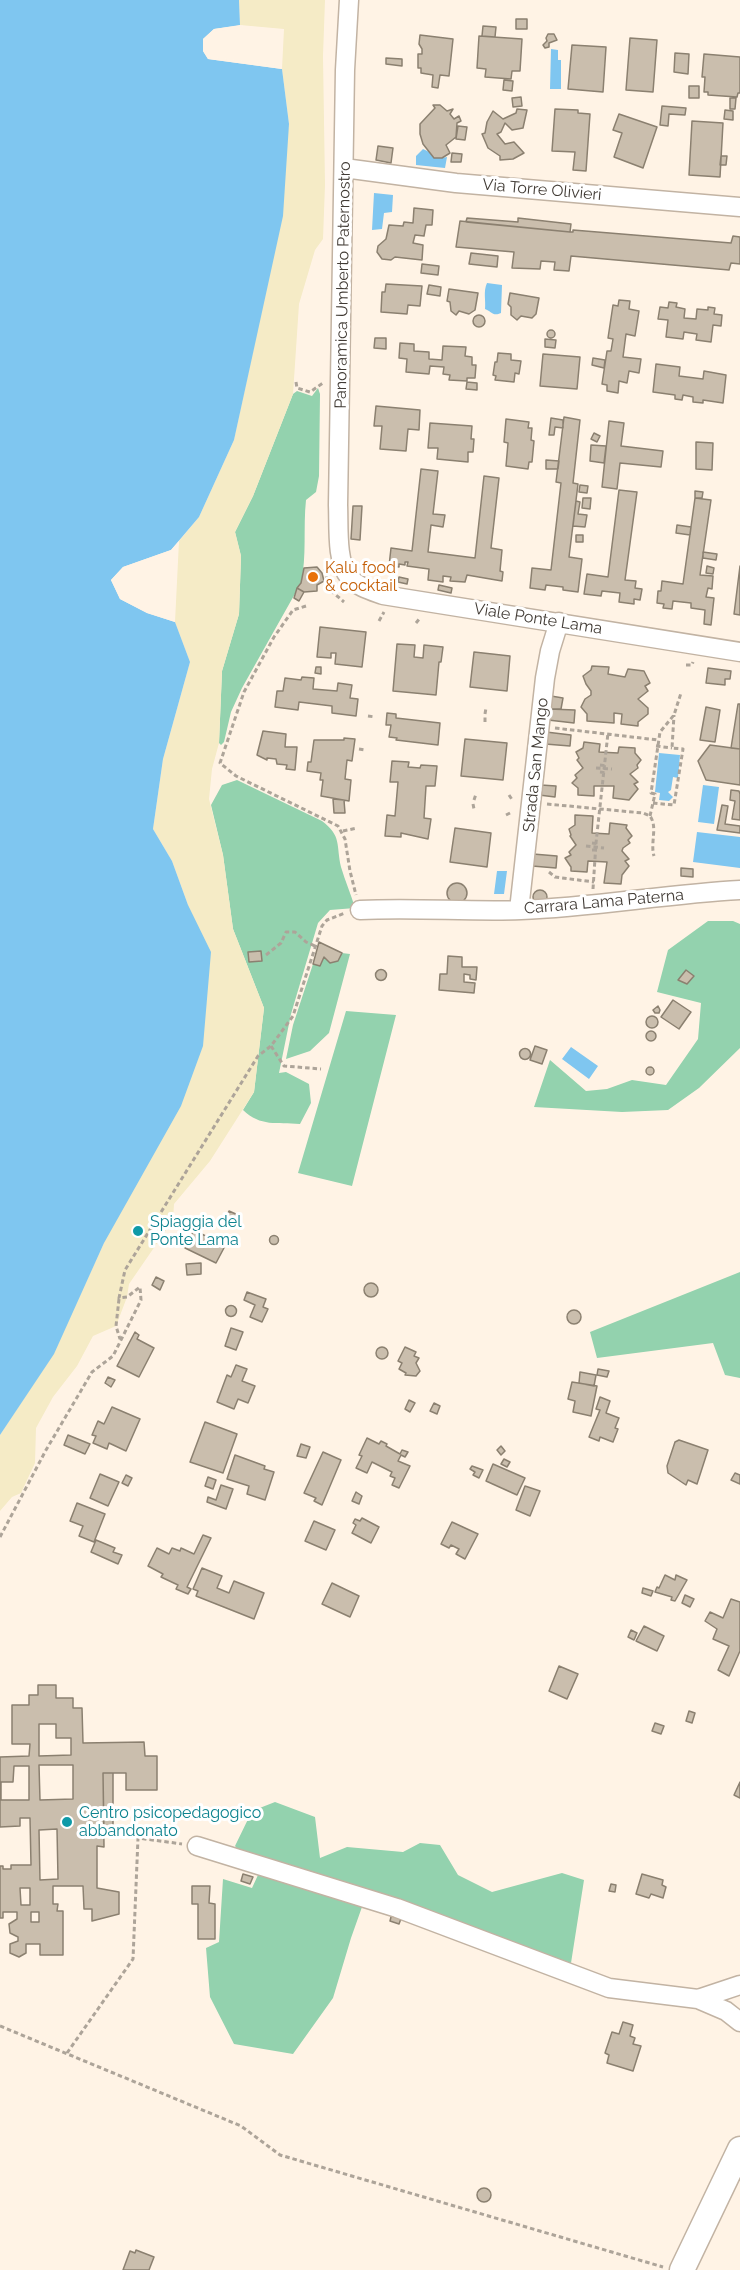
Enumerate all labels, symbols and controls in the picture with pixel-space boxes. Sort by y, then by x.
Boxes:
street label: Panoramica Umberto Paternostro [331,161,355,409]
street label: Via Torre Olivieri [482,175,602,205]
place label: Kalù food & cocktail [325,558,397,596]
marker: Kalù food & cocktail [306,570,320,584]
street label: Viale Ponte Lama [472,599,604,639]
street label: Strada San Mango [519,697,553,833]
street label: Carrara Lama Paterna [523,885,685,919]
place label: Spiaggia del Ponte Lama [150,1212,242,1250]
marker: Spiaggia del Ponte Lama [131,1224,145,1238]
place label: Centro psicopedagogico abbandonato [79,1803,261,1841]
marker: Centro psicopedagogico abbandonato [60,1815,74,1829]

